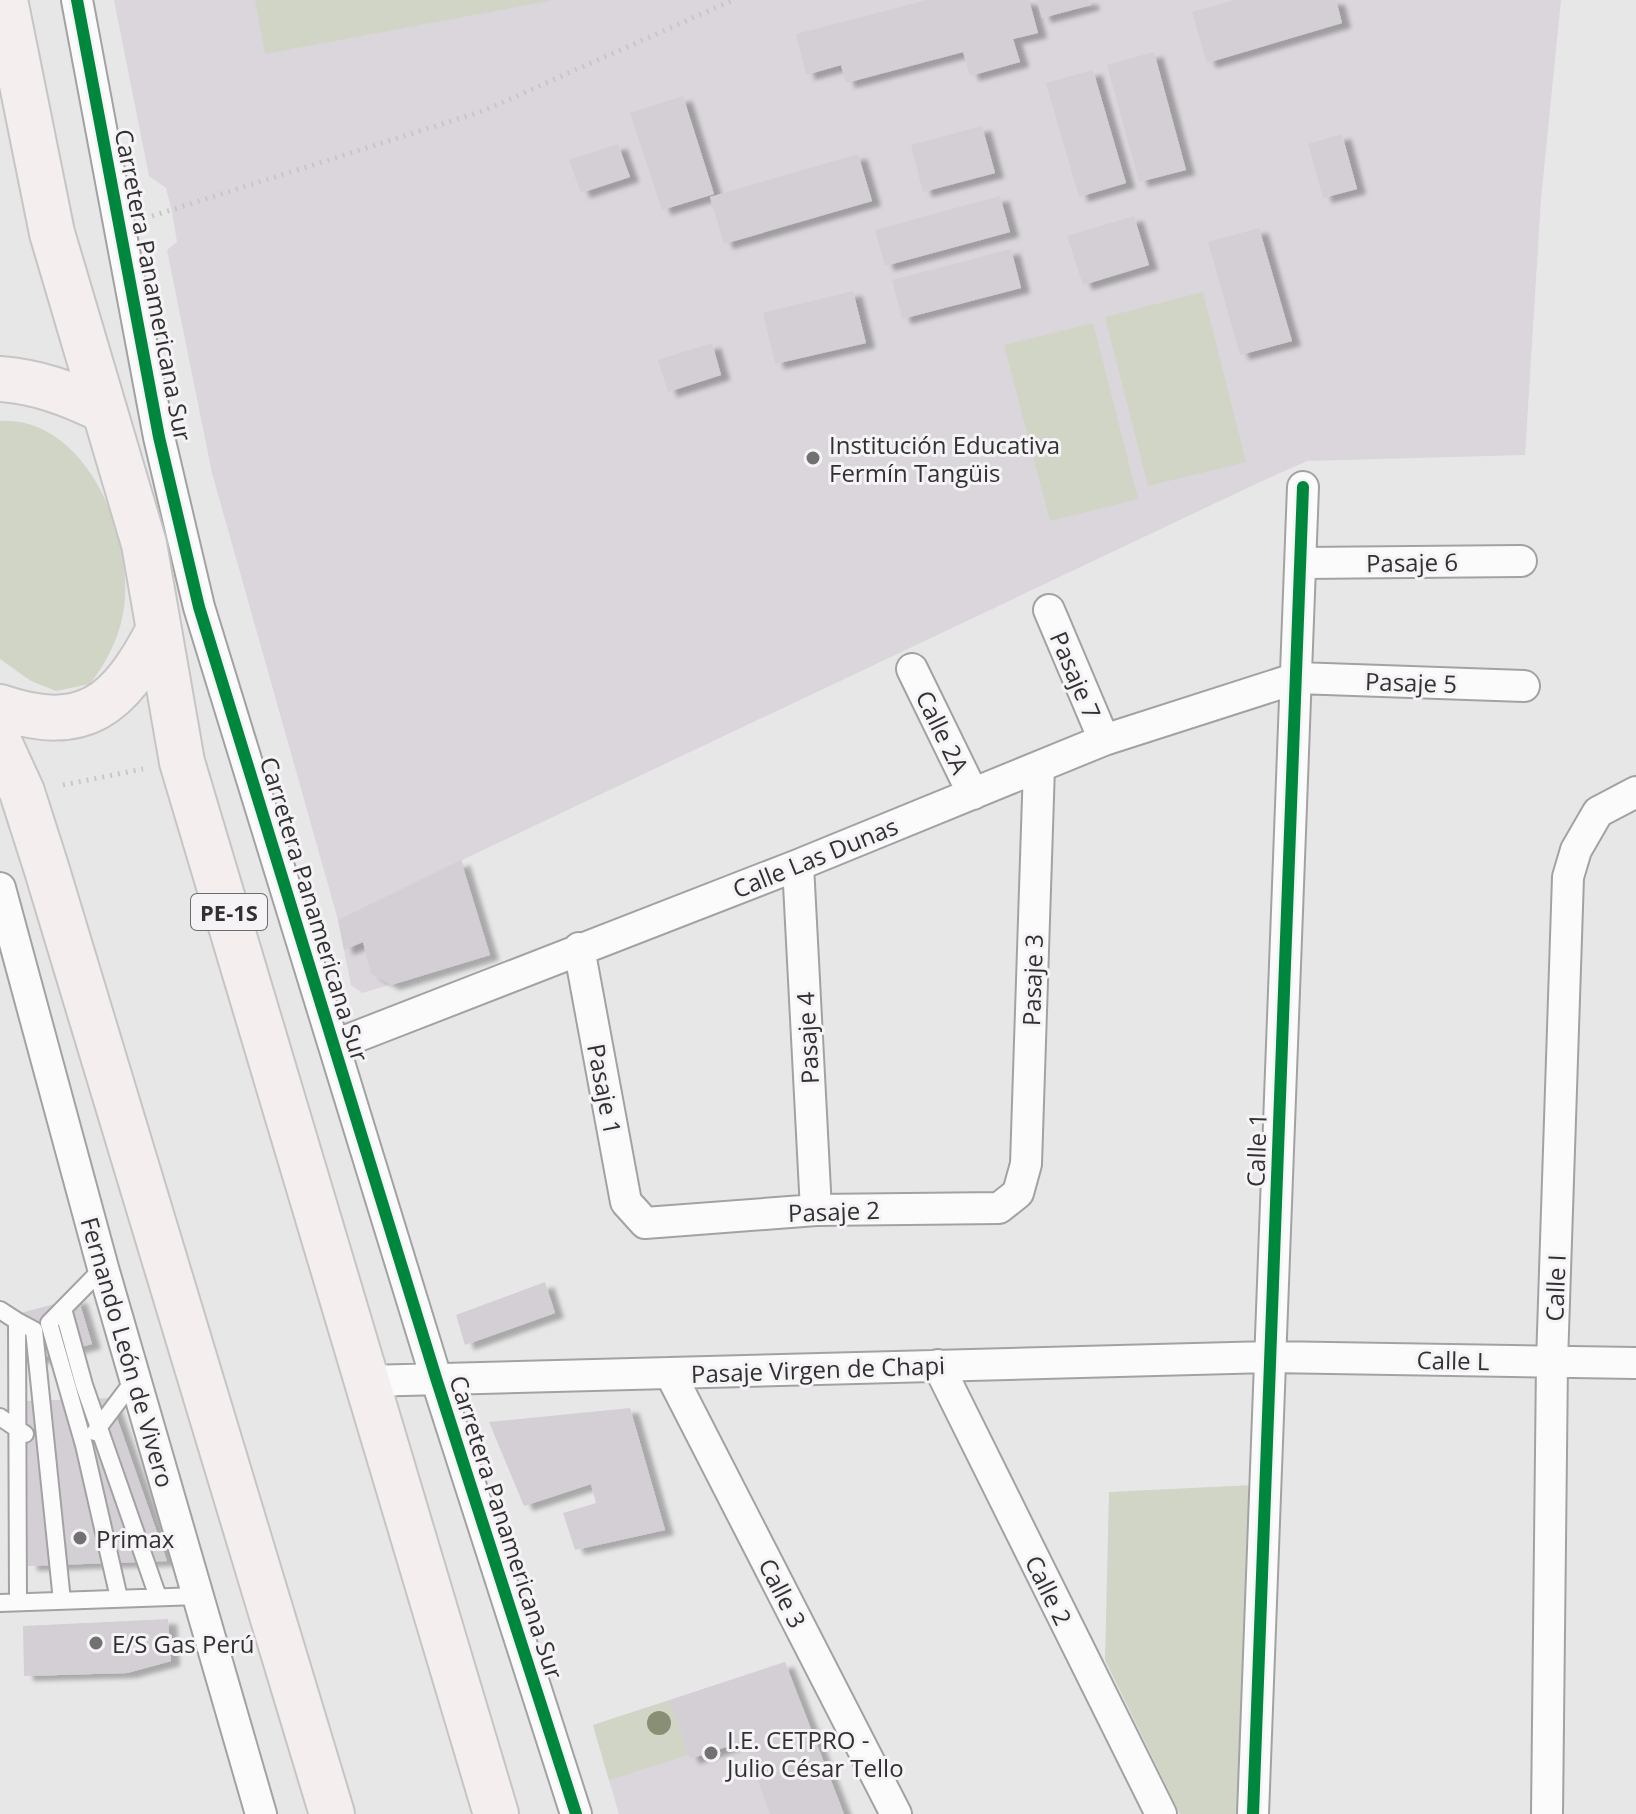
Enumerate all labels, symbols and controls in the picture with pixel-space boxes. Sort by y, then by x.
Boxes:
street label: Carretera Panamericana Sur [108,126,200,444]
place label: Institución Educativa Fermín Tangüis [829,428,1060,489]
marker: Institución Educativa Fermín Tangüis [804,449,822,467]
street label: Pasaje 6 [1366,545,1458,579]
street label: Pasaje 7 [1043,626,1109,724]
street label: Pasaje 5 [1364,664,1458,700]
street label: Calle 2A [909,685,978,780]
street label: Carretera Panamericana Sur [253,753,377,1066]
street label: Calle Las Dunas [727,809,903,905]
road number: PE-1S [191,894,267,930]
street label: Pasaje 3 [1014,933,1050,1027]
street label: Pasaje 4 [788,991,826,1085]
street label: Pasaje 1 [580,1041,630,1137]
street label: Calle 1 [1238,1112,1274,1188]
street label: Pasaje 2 [787,1193,881,1229]
street label: Fernando León de Vivero [74,1213,182,1491]
street label: Calle I [1537,1254,1573,1322]
street label: Calle L [1416,1343,1490,1377]
street label: Pasaje Virgen de Chapi [690,1348,946,1390]
street label: Carretera Panamericana Sur [442,1371,572,1683]
place label: Primax [96,1522,175,1555]
marker: Primax [71,1529,89,1547]
street label: Calle 2 [1018,1550,1080,1630]
street label: Calle 3 [751,1553,815,1633]
place label: E/S Gas Perú [112,1627,254,1660]
marker: E/S Gas Perú [87,1634,105,1652]
place label: I.E. CETPRO - Julio César Tello [725,1723,904,1784]
marker: I.E. CETPRO - Julio César Tello [702,1744,720,1762]

